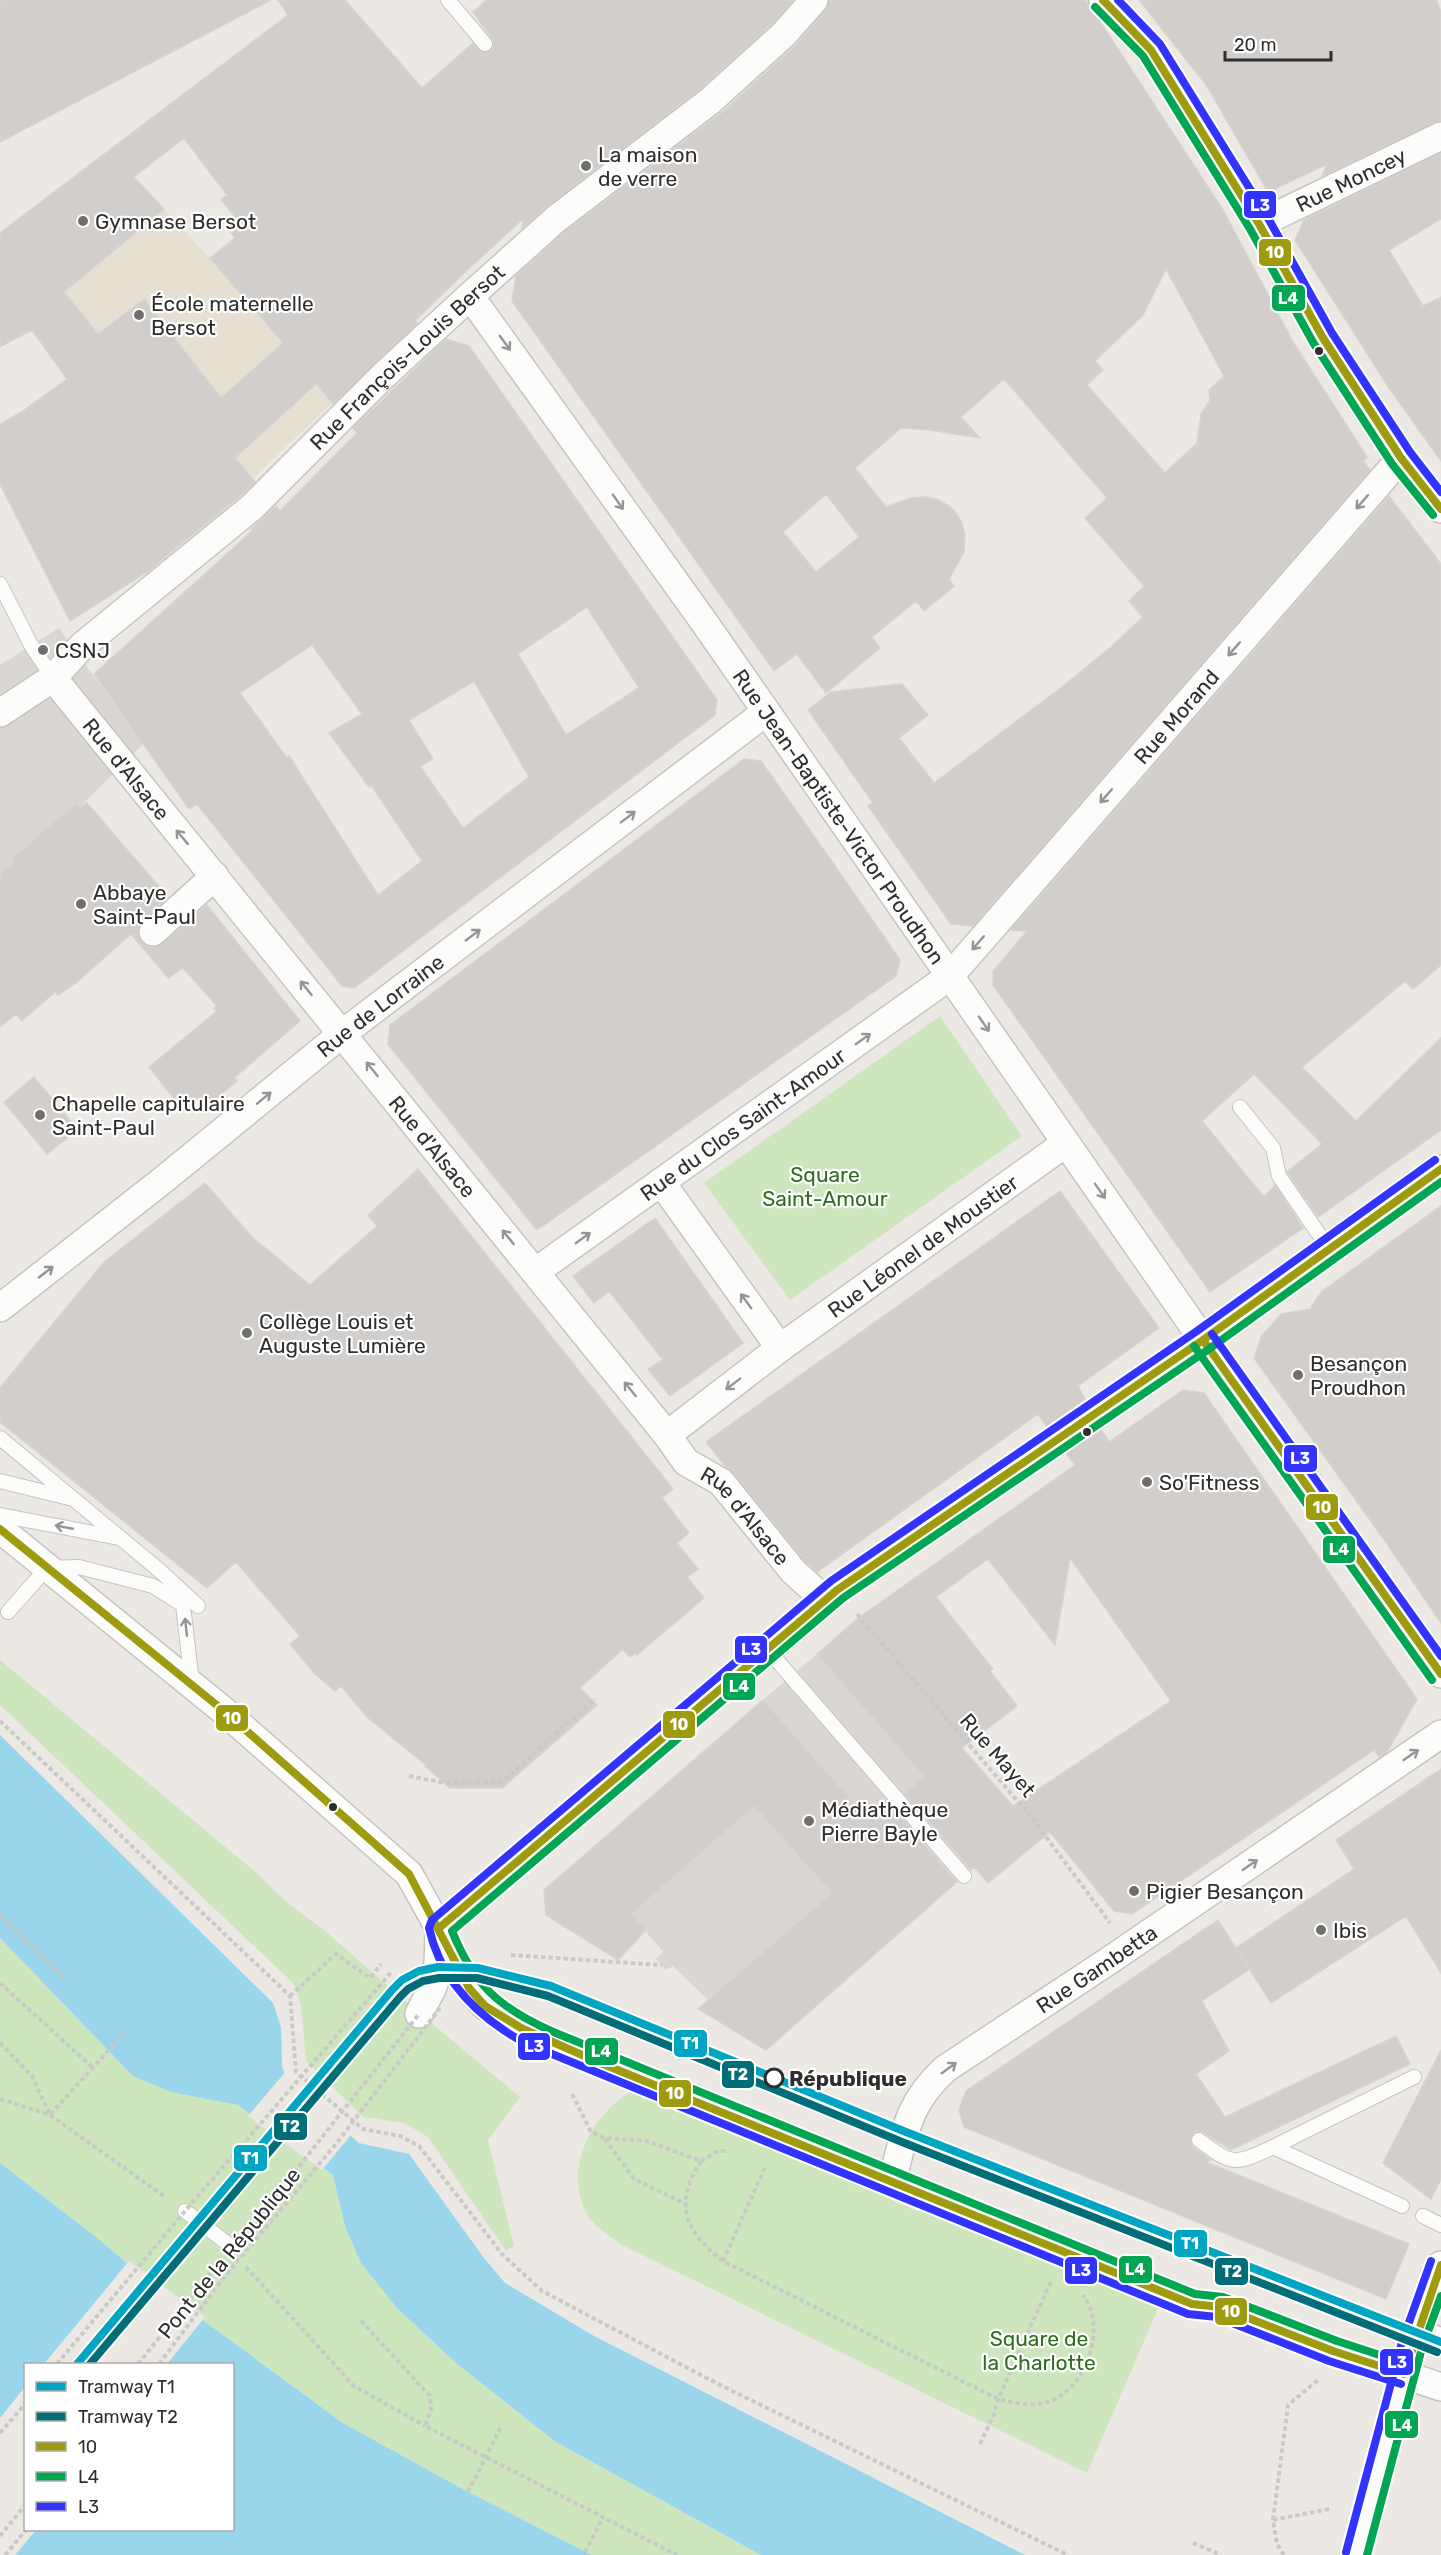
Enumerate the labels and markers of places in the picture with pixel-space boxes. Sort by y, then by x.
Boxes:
place label: La maison de verre [598,142,697,191]
marker: La maison de verre [579,159,593,173]
place label: Gymnase Bersot [95,209,256,234]
marker: Gymnase Bersot [76,214,90,228]
place label: École maternelle Bersot [151,291,314,340]
marker: École maternelle Bersot [132,308,146,322]
unlabelled marker [1313,345,1325,357]
place label: CSNJ [55,638,110,663]
marker: CSNJ [36,643,50,657]
place label: Abbaye Saint-Paul [93,880,196,929]
marker: Abbaye Saint-Paul [74,897,88,911]
place label: Chapelle capitulaire Saint-Paul [52,1091,245,1140]
marker: Chapelle capitulaire Saint-Paul [33,1108,47,1122]
place label: Collège Louis et Auguste Lumière [259,1309,426,1358]
marker: Collège Louis et Auguste Lumière [240,1326,254,1340]
place label: Besançon Proudhon [1310,1351,1407,1400]
marker: Besançon Proudhon [1291,1368,1305,1382]
unlabelled marker [1081,1426,1093,1438]
place label: So'Fitness [1159,1470,1260,1495]
marker: So'Fitness [1140,1475,1154,1489]
place label: Médiathèque Pierre Bayle [821,1797,948,1846]
unlabelled marker [327,1801,339,1813]
marker: Médiathèque Pierre Bayle [802,1814,816,1828]
place label: Pigier Besançon [1146,1879,1304,1904]
marker: Pigier Besançon [1127,1884,1141,1898]
place label: Ibis [1333,1918,1367,1943]
marker: Ibis [1314,1923,1328,1937]
place label: République [789,2066,907,2091]
marker: République [764,2068,784,2088]

